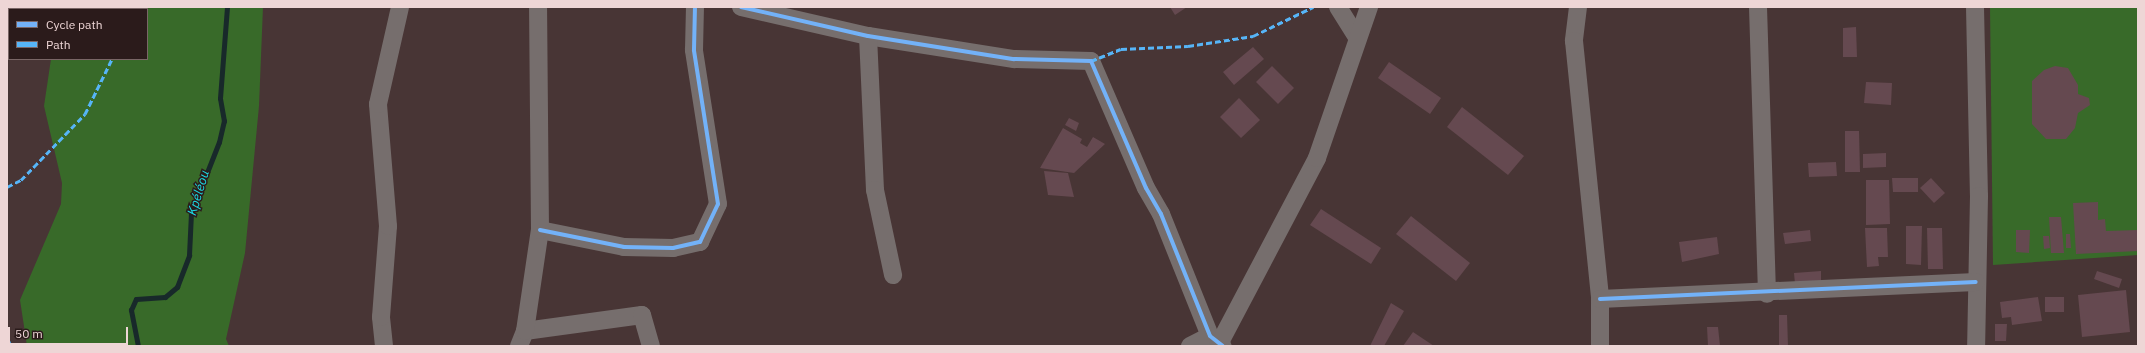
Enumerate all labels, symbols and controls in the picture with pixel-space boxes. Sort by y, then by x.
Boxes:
legend [8,8,148,60]
text: Cycle path [46,17,103,32]
text: Path [46,37,71,52]
water label: Kpéléou [185,168,213,218]
scale bar [10,319,130,345]
text: 50 m [15,326,43,341]

